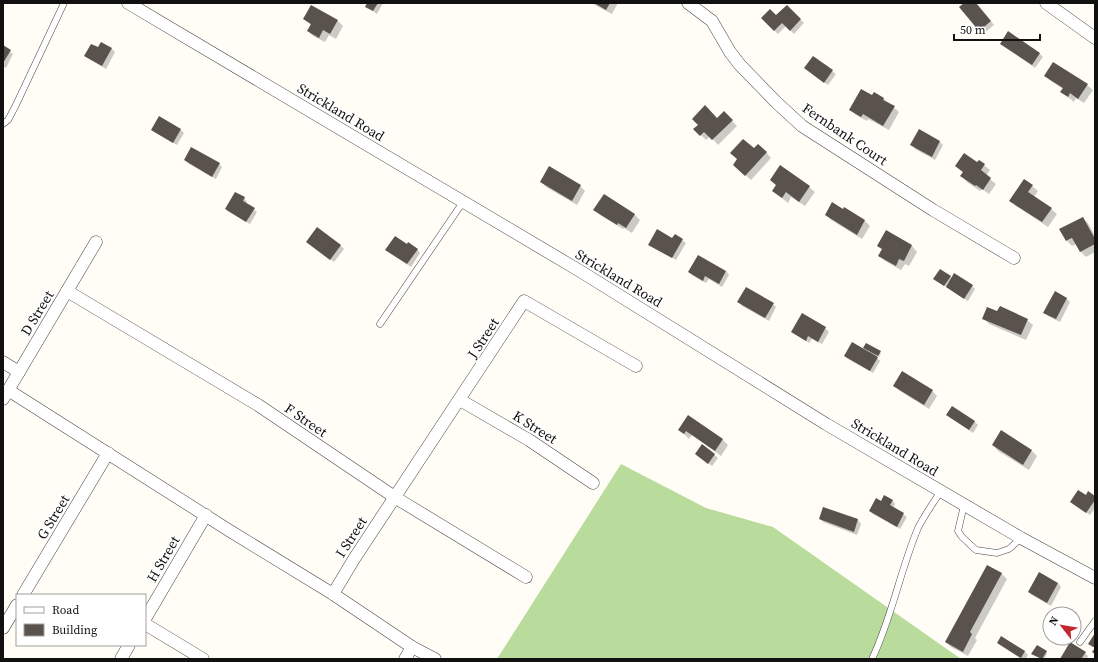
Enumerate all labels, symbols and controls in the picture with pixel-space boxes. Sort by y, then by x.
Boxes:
scale bar [954,16,1040,42]
text: 50 m [960,22,986,38]
street label: Strickland Road [294,78,388,146]
street label: Fernbank Court [798,98,892,170]
street label: Strickland Road [572,244,666,312]
street label: D Street [16,286,59,339]
street label: J Street [462,313,504,363]
street label: F Street [281,398,332,442]
street label: K Street [509,406,561,449]
street label: Strickland Road [848,413,942,481]
street label: G Street [32,490,74,543]
street label: I Street [330,512,372,561]
street label: H Street [142,532,185,586]
legend [16,594,146,646]
text: Road [52,602,79,618]
north arrow [1042,606,1082,646]
text: N [1045,614,1062,628]
text: Building [52,622,97,638]

